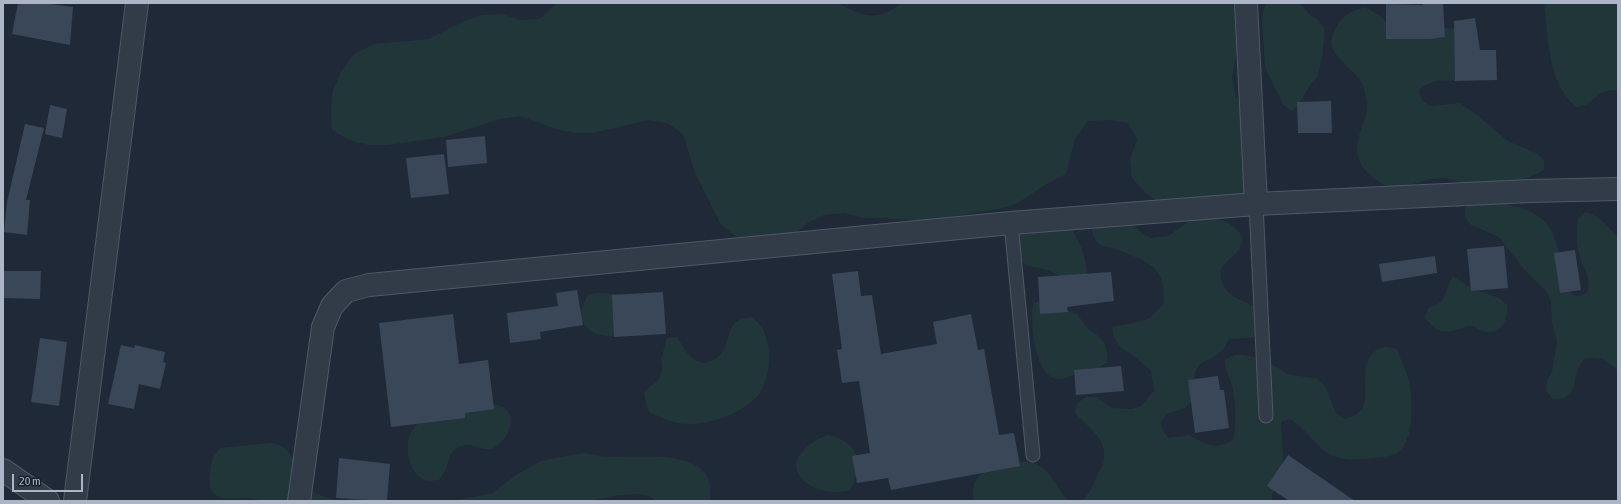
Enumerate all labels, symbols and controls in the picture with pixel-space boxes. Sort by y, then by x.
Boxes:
scale bar [14,466,85,492]
text: 20 m [19,474,41,488]

